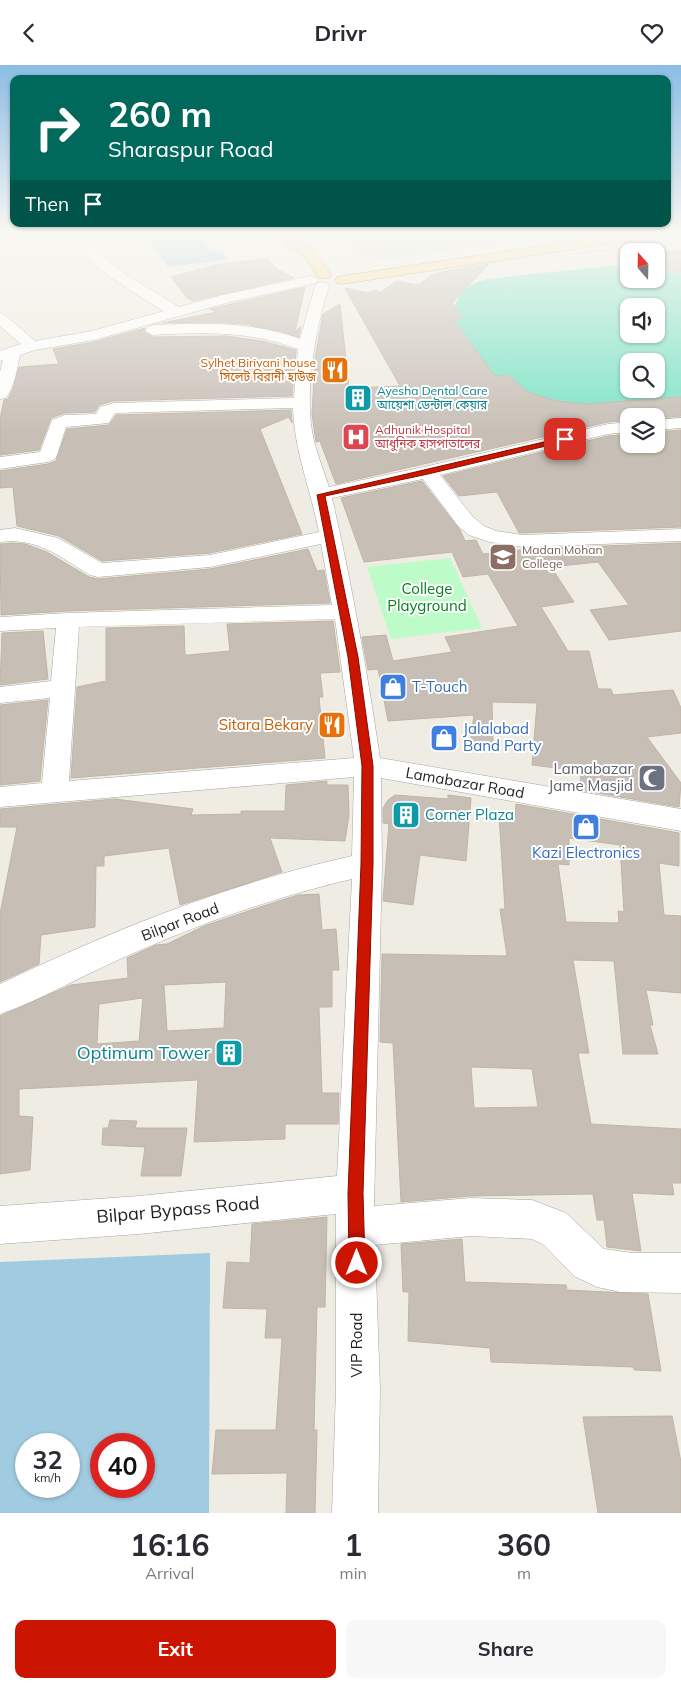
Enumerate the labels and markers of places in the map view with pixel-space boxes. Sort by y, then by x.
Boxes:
place label: Sylhet Biriyani house সিলেট বিরানী হাউজ [200,355,317,384]
restaurant icon: Sylhet Biriyani house সিলেট বিরানী হাউজ [320,355,350,385]
building icon: Ayesha Dental Care আয়েশা ডেন্টাল কেয়ার [343,383,373,413]
place label: Ayesha Dental Care আয়েশা ডেন্টাল কেয়ার [376,383,488,412]
pin [544,418,586,460]
hospital icon: Adhunik Hospital আধুনিক হাসপাতালের [341,422,371,452]
place label: Adhunik Hospital আধুনিক হাসপাতালের [374,422,481,452]
school or university icon: Madan Mohan College [488,542,518,572]
place label: Madan Mohan College [522,542,602,571]
shop icon: T-Touch [378,672,408,702]
place label: T-Touch [412,677,467,696]
restaurant icon: Sitara Bekary [317,710,347,740]
place label: Sitara Bekary [219,715,313,734]
place label: Jalalabad Band Party [463,719,541,755]
shop icon: Jalalabad Band Party [429,723,459,753]
place label: Lamabazar Jame Masjid [548,759,634,795]
mosque icon: Lamabazar Jame Masjid [637,763,667,793]
building icon: Corner Plaza [391,800,421,830]
place label: Corner Plaza [425,805,514,824]
shop icon: Kazi Electronics [571,812,601,842]
place label: Kazi Electronics [532,843,640,862]
building icon: Optimum Tower [214,1038,244,1068]
place label: Optimum Tower [77,1041,210,1064]

